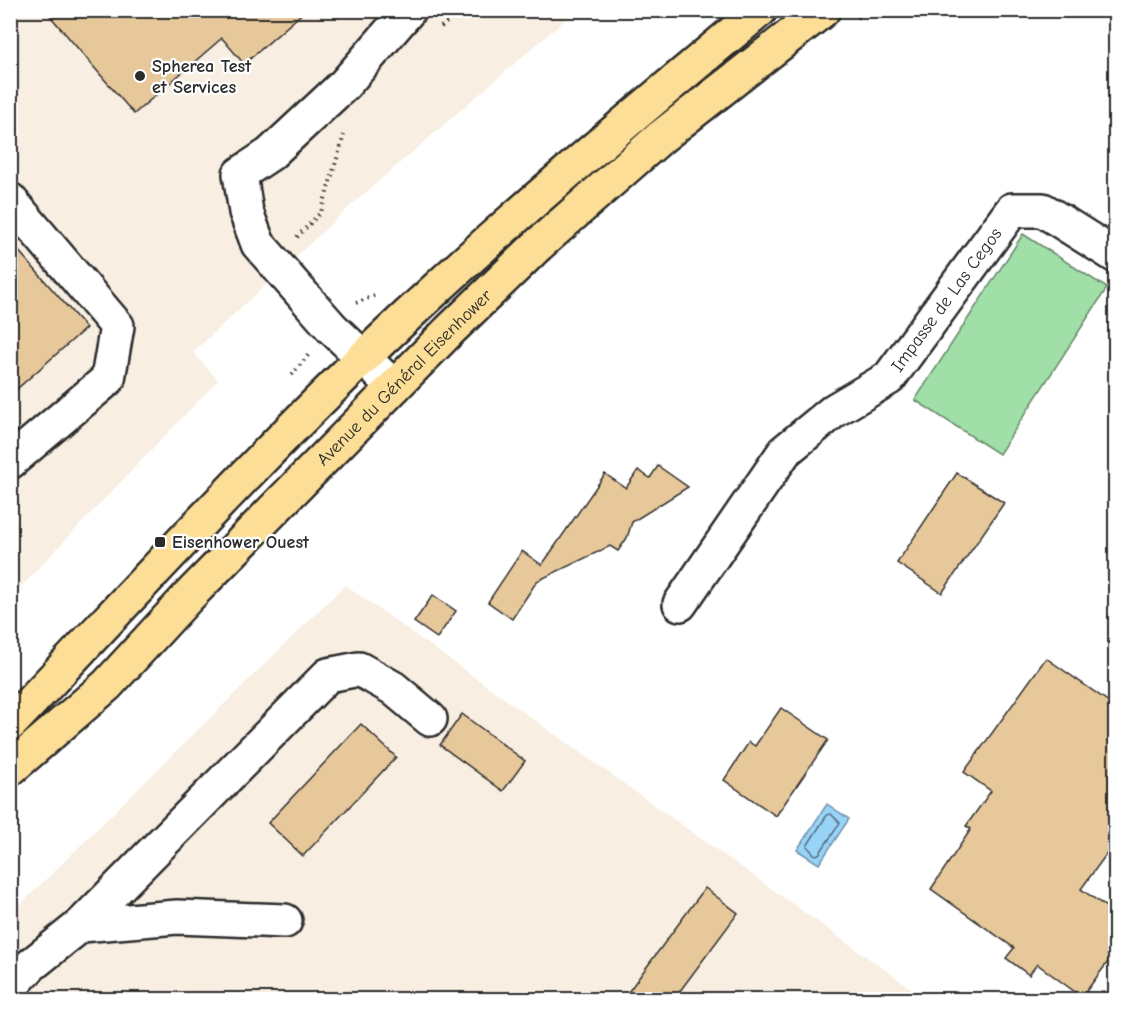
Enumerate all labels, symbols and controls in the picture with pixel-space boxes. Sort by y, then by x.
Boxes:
place label: Spherea Test et Services [152,56,252,98]
marker: Spherea Test et Services [133,69,147,83]
street label: Impasse de Las Cegos [887,224,1006,376]
street label: Avenue du Général Eisenhower [312,284,497,470]
place label: Eisenhower Ouest [172,532,310,553]
marker: Eisenhower Ouest [153,535,167,549]

